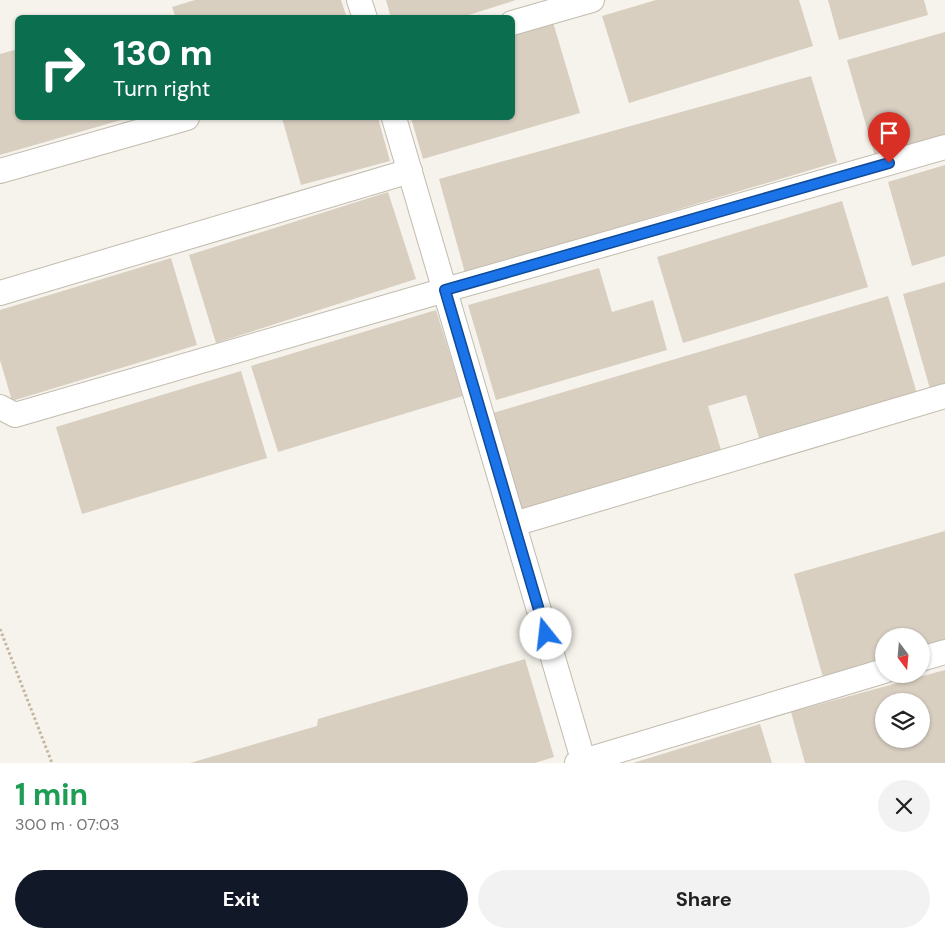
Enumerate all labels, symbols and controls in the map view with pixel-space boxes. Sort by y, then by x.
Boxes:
text: 130 m [113,30,213,76]
icon: right [30,35,95,100]
text: Turn right [113,74,210,103]
pin [868,112,910,163]
icon: arrive [875,119,903,147]
position arrow [519,607,571,659]
north arrow [875,628,930,682]
map controls [875,628,930,748]
button: layers [875,693,930,748]
text: 1 min [15,775,88,814]
button: close [878,780,930,832]
text: 300 m · 07:03 [15,814,119,835]
button: Exit [15,870,468,928]
button: Share [478,870,930,928]

